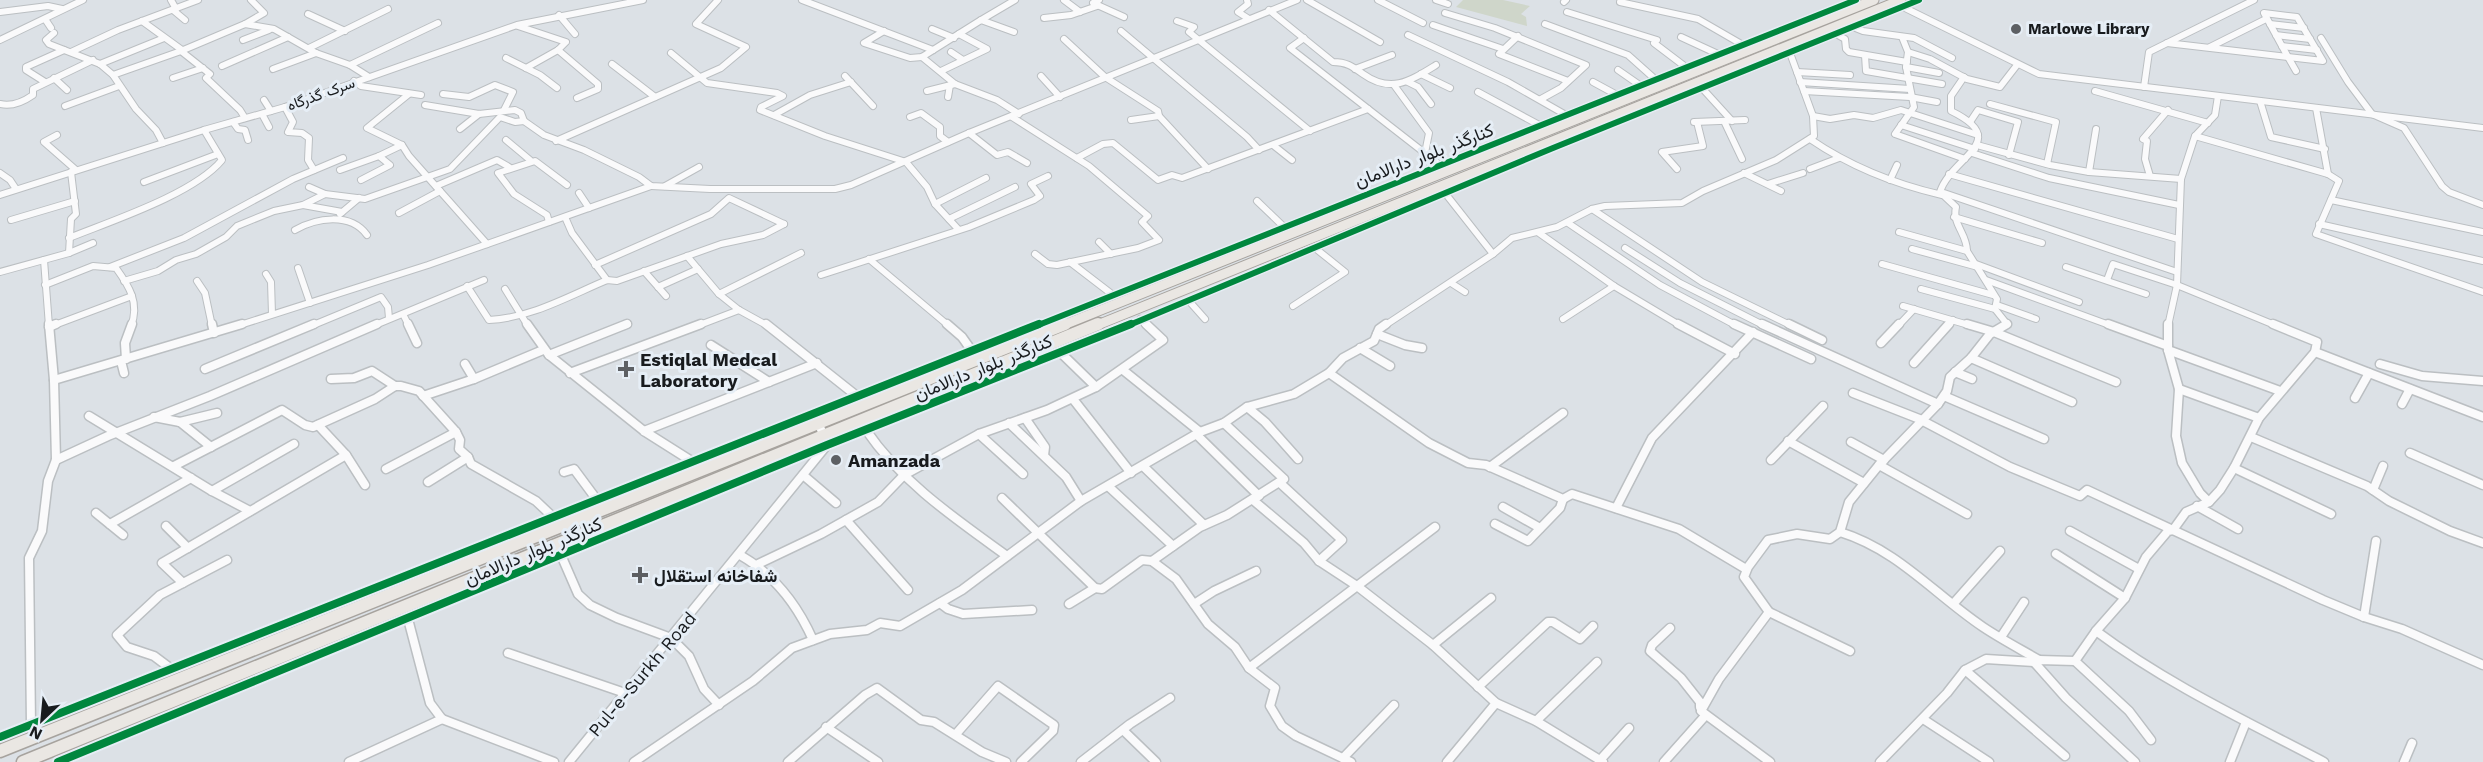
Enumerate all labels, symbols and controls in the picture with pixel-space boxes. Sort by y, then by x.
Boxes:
place label: Marlowe Library [2028,20,2150,38]
marker: Marlowe Library [2009,22,2023,36]
street label: سرک گذرگاه [285,73,357,115]
street label: کنارگذر بلوار دارالامان [1352,119,1497,192]
street label: کنارگذر بلوار دارالامان [911,330,1056,405]
place label: Estiqlal Medcal Laboratory [640,349,777,391]
marker: Estiqlal Medcal Laboratory [617,360,635,378]
place label: Amanzada [848,450,941,471]
marker: Amanzada [829,453,843,467]
street label: کنارگذر بلوار دارالامان [461,513,605,590]
place label: شفاخانه استقلال [654,565,777,587]
marker: شفاخانه استقلال [631,566,649,584]
street label: Pul-e-Surkh Road [584,607,700,741]
north arrow [12,690,72,750]
text: N [26,722,45,744]

